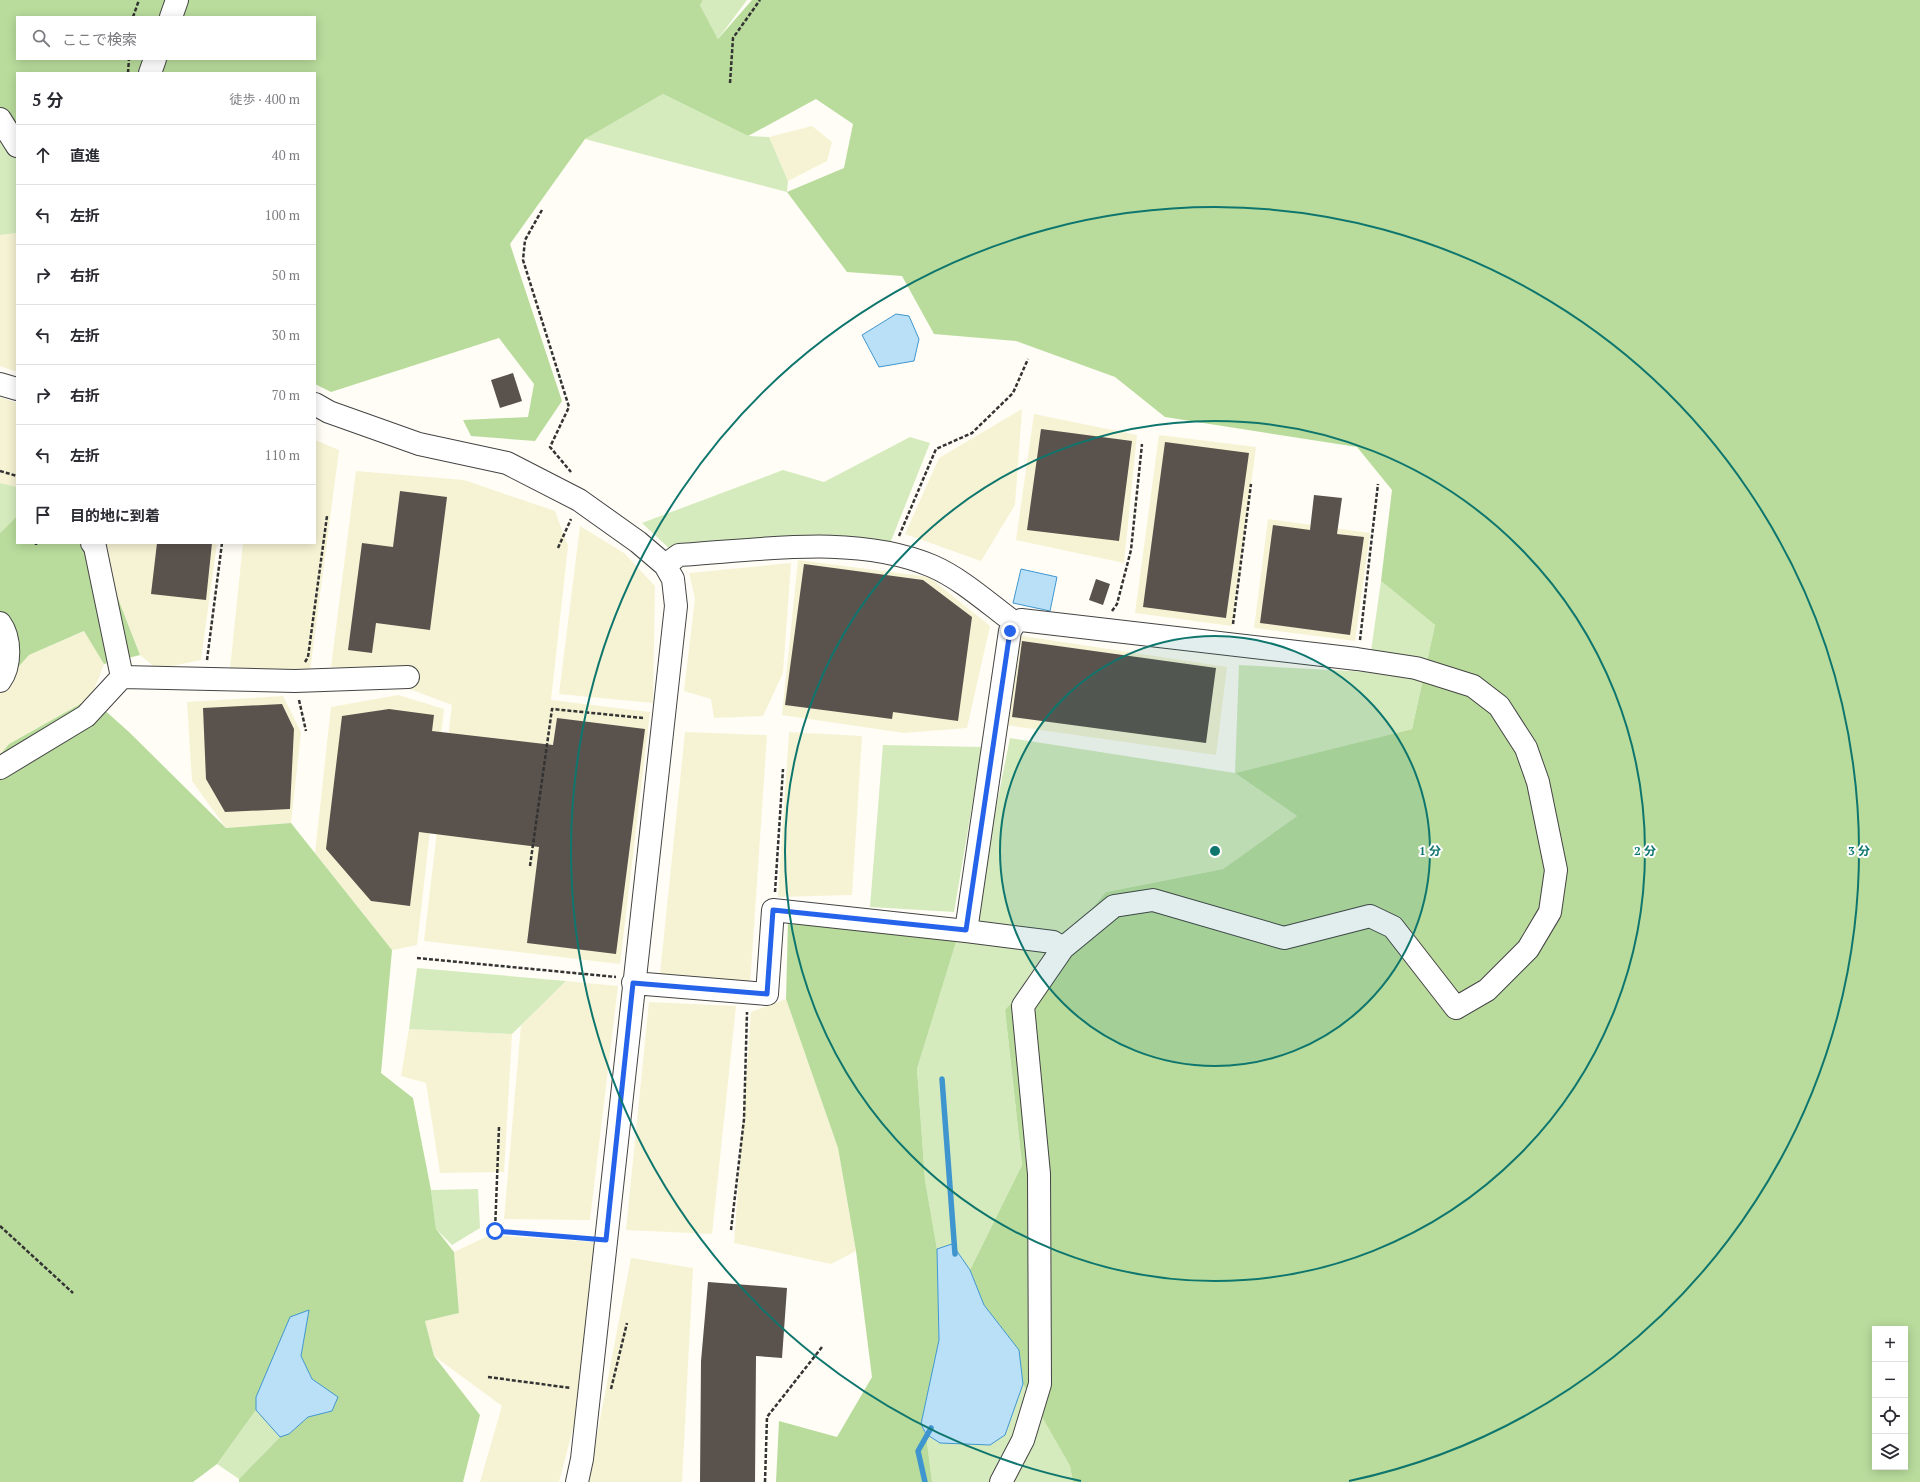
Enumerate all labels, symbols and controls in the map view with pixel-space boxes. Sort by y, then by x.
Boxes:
search box [16,16,316,60]
icon: search [30,27,52,49]
text: ここで検索 [62,29,137,49]
text: 5 分 [32,88,63,111]
text: 徒歩 · 400 m [229,90,300,108]
icon: ahead [32,144,54,166]
text: 直進 [70,145,100,165]
text: 40 m [272,146,300,164]
icon: left [32,204,54,226]
text: 左折 [70,205,100,225]
text: 100 m [265,206,300,224]
icon: right [32,264,54,286]
text: 右折 [70,265,100,285]
text: 50 m [272,266,300,284]
icon: left [32,324,54,346]
text: 左折 [70,325,100,345]
text: 30 m [272,326,300,344]
icon: right [32,384,54,406]
text: 右折 [70,385,100,405]
text: 70 m [272,386,300,404]
icon: left [32,444,54,466]
text: 左折 [70,445,100,465]
text: 110 m [265,446,300,464]
icon: arrive [32,504,54,526]
text: 目的地に到着 [70,505,160,525]
route end [1001,622,1019,640]
text: 1 分 [1419,843,1441,858]
text: 2 分 [1634,843,1656,858]
text: 3 分 [1848,843,1870,858]
centre of rings [1208,844,1222,858]
route start [486,1222,504,1240]
map controls [1872,1326,1908,1470]
button: + [1872,1326,1908,1362]
button: − [1872,1362,1908,1398]
button: locate [1872,1398,1908,1434]
button: layers [1872,1434,1908,1470]

